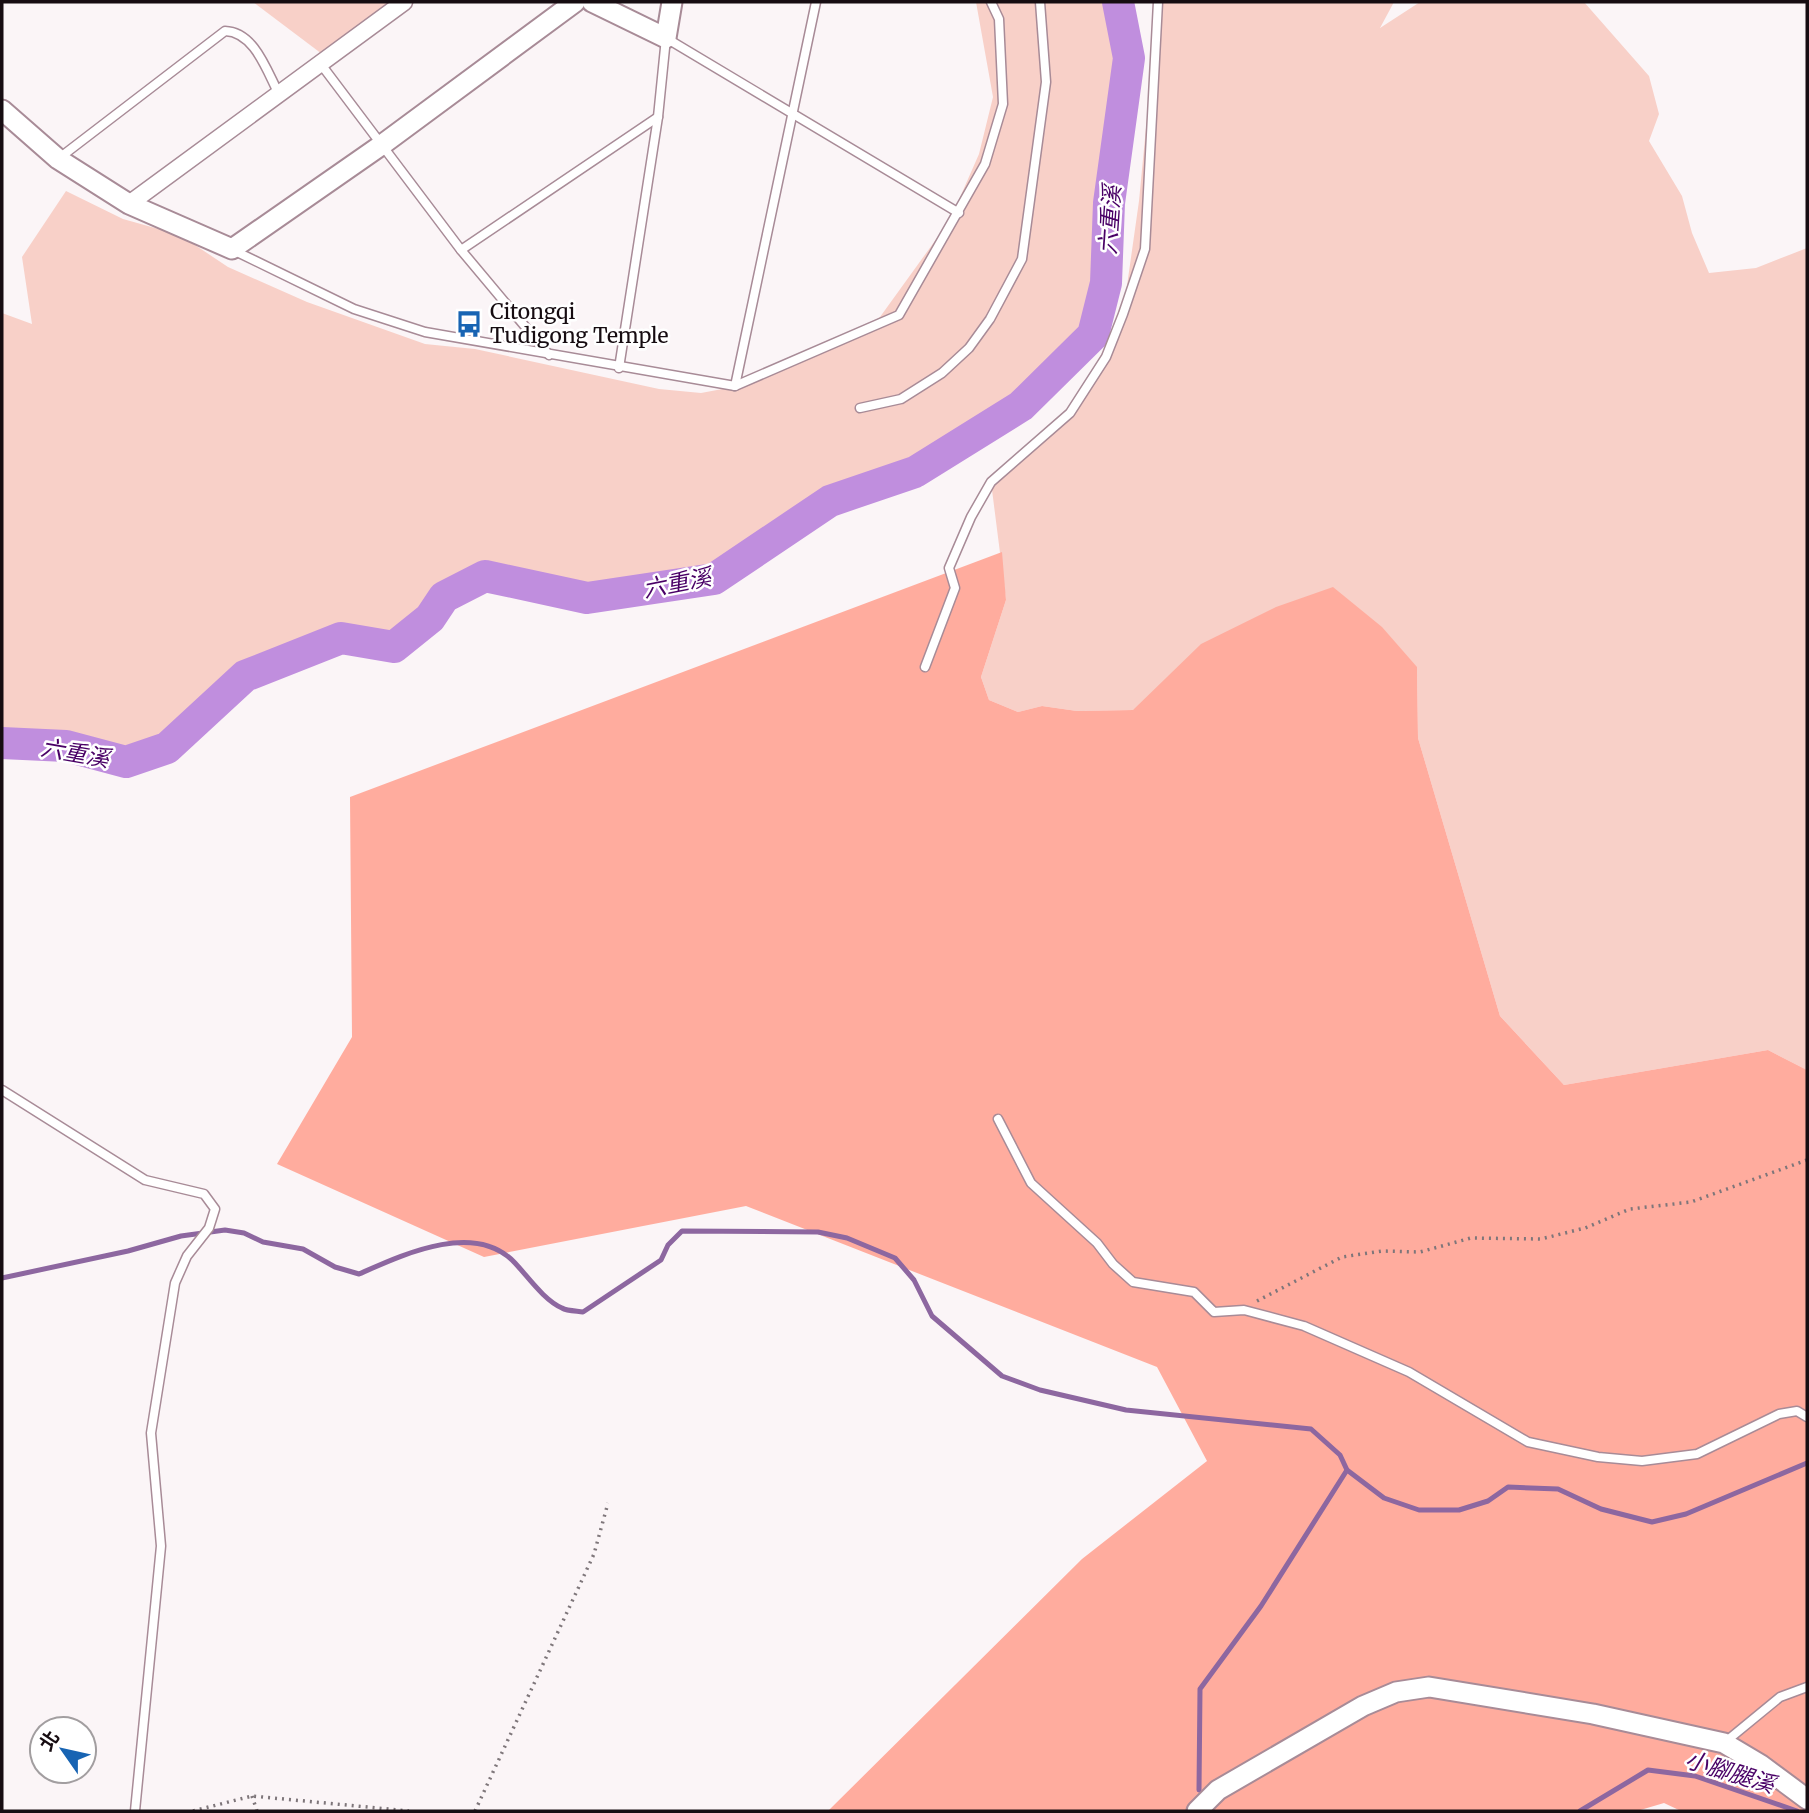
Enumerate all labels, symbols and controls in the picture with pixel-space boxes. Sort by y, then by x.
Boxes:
water label: 六重溪 [1093,182,1127,255]
place label: Citongqi Tudigong Temple [490,298,669,349]
bus stop icon: Citongqi Tudigong Temple [454,309,484,339]
water label: 六重溪 [640,561,716,603]
water label: 六重溪 [39,732,115,773]
north arrow [28,1715,98,1785]
text: 北 [34,1726,64,1755]
water label: 小腳腿溪 [1682,1744,1781,1800]

